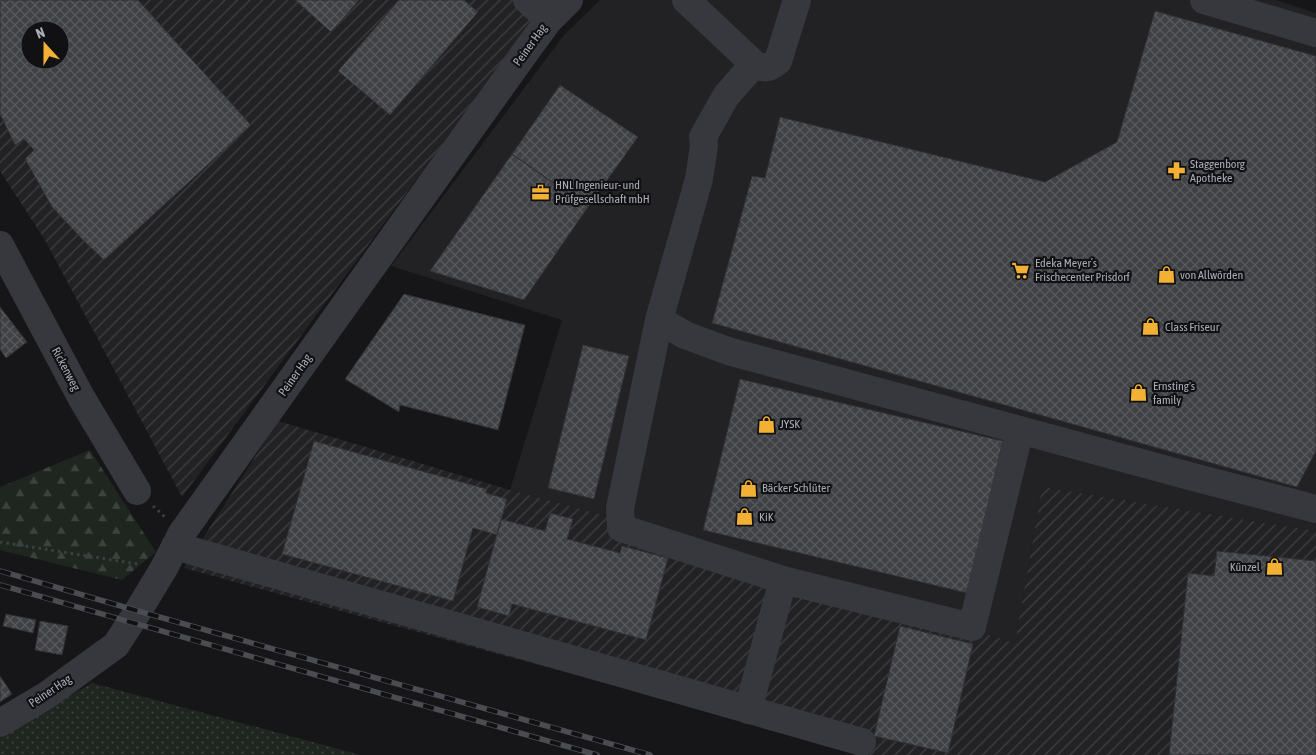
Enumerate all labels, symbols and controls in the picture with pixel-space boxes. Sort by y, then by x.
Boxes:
north arrow [20,20,70,70]
street label: Peiner Hag [510,21,550,69]
text: N [34,24,47,42]
place label: Staggenborg Apotheke [1190,157,1246,185]
pharmacy icon: Staggenborg Apotheke [1166,161,1186,181]
place label: HNL Ingenieur- und Prüfgesellschaft mbH [555,178,650,206]
office icon: HNL Ingenieur- und Prüfgesellschaft mbH [531,182,551,202]
place label: Edeka Meyer´s Frischecenter Prisdorf [1035,256,1131,284]
supermarket icon: Edeka Meyer´s Frischecenter Prisdorf [1011,260,1031,280]
shop icon: von Allwörden [1156,265,1176,285]
place label: von Allwörden [1180,268,1243,282]
shop icon: Class Friseur [1141,317,1161,337]
place label: Class Friseur [1165,320,1220,334]
street label: Rickenweg [49,345,84,394]
street label: Peiner Hag [275,351,315,399]
place label: Ernsting's family [1153,379,1195,407]
shop icon: Ernsting's family [1129,383,1149,403]
shop icon: JYSK [756,414,776,434]
place label: JYSK [780,417,800,431]
shop icon: Bäcker Schlüter [738,478,758,498]
place label: Bäcker Schlüter [762,481,830,495]
shop icon: KiK [735,507,755,527]
place label: KiK [759,510,774,524]
shop icon: Künzel [1264,557,1284,577]
place label: Künzel [1230,560,1261,574]
street label: Peiner Hag [26,671,75,710]

